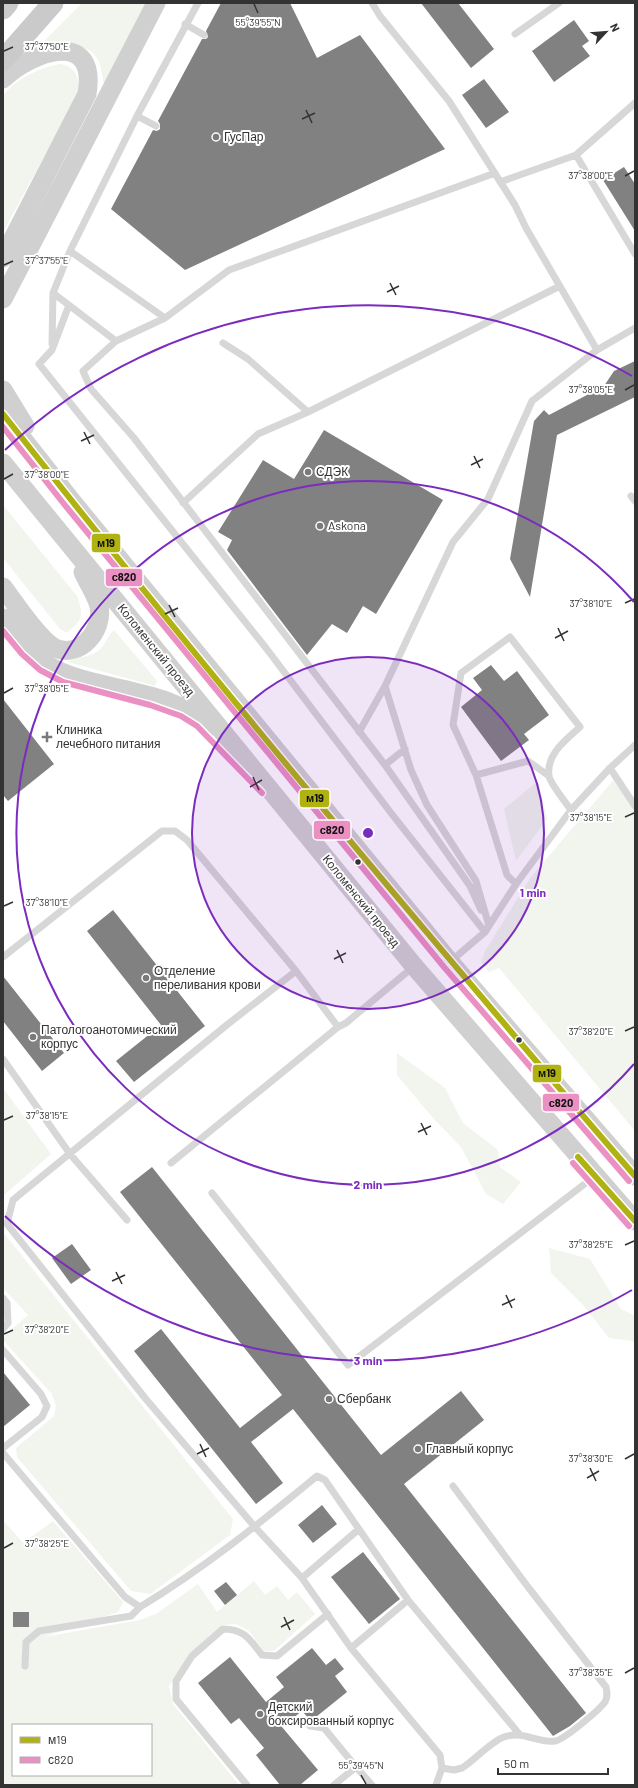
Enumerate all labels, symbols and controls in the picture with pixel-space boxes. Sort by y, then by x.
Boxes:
north arrow [586,12,626,52]
text: 55°39'55"N [235,16,281,28]
text: N [608,21,623,34]
text: 37°37'50"E [25,40,69,52]
place label: ГусПар [224,129,264,144]
marker: ГусПар [211,132,221,142]
text: 37°38'00"E [568,169,614,181]
text: 37°37'55"E [25,254,69,266]
text: 37°38'05"E [569,383,613,395]
place label: СДЭК [316,464,348,479]
marker: СДЭК [303,467,313,477]
text: 37°38'00"E [24,468,70,480]
place label: Askona [328,518,366,532]
marker: Askona [315,521,325,531]
line badge: м19 [91,533,121,553]
text: м19 [97,536,115,549]
line badge: с820 [105,568,143,587]
text: с820 [112,570,136,583]
text: 37°38'10"E [569,597,613,609]
street label: Коломенский проезд [115,601,198,699]
text: 37°38'05"E [25,682,69,694]
place label: Клиника лечебного питания [56,722,161,750]
marker: Клиника лечебного питания [41,731,53,743]
line badge: м19 [299,789,330,808]
text: м19 [306,791,324,804]
text: 37°38'15"E [570,811,612,823]
line badge: с820 [313,820,351,840]
text: с820 [320,823,344,836]
centre of rings [361,826,375,840]
street label: Коломенский проезд [320,852,403,950]
unlabelled marker [353,857,363,867]
text: 1 min [520,885,546,899]
text: 37°38'10"E [25,896,69,908]
place label: Отделение переливания крови [154,963,261,992]
marker: Отделение переливания крови [141,973,151,983]
place label: Патологоанотомический корпус [41,1022,177,1051]
text: 37°38'20"E [568,1025,614,1037]
marker: Патологоанотомический корпус [28,1032,38,1042]
unlabelled marker [514,1035,524,1045]
line badge: м19 [532,1064,562,1083]
text: м19 [538,1066,556,1079]
line badge: с820 [542,1093,580,1112]
text: с820 [549,1096,573,1109]
text: 37°38'15"E [26,1109,68,1121]
text: 2 min [354,1177,382,1191]
text: 37°38'25"E [569,1238,613,1250]
text: 37°38'20"E [24,1323,70,1335]
text: 3 min [354,1353,382,1367]
place label: Сбербанк [337,1391,392,1406]
marker: Сбербанк [324,1394,334,1404]
place label: Главный корпус [426,1441,513,1456]
marker: Главный корпус [413,1444,423,1454]
text: 37°38'30"E [569,1452,613,1464]
text: 37°38'25"E [25,1537,69,1549]
text: 37°38'35"E [569,1666,613,1678]
place label: Детский боксированный корпус [268,1699,394,1728]
marker: Детский боксированный корпус [255,1709,265,1719]
legend [12,1724,152,1776]
text: м19 [48,1732,67,1746]
scale bar [498,1750,608,1776]
text: с820 [48,1752,73,1766]
text: 50 m [504,1756,529,1770]
text: 55°39'45"N [338,1759,384,1771]

